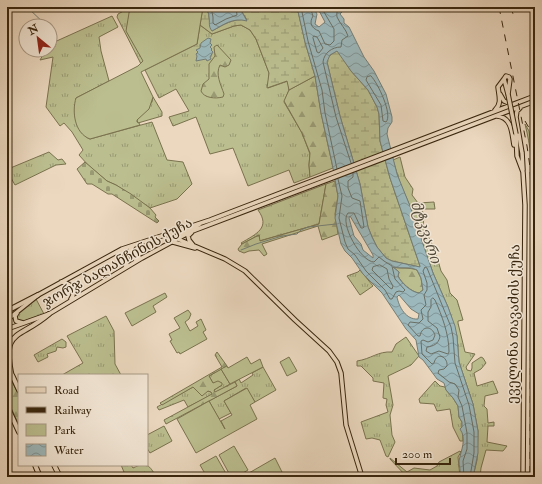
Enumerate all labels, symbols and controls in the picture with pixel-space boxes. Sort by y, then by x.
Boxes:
north arrow [18,18,58,58]
text: N [25,21,42,38]
water label: მტკვარი [406,198,446,267]
street label: ჯორჯ ბალანჩინის ქუჩა [39,214,195,311]
street label: ეველინა თავაძის ქუჩა [504,244,523,404]
legend [18,374,148,466]
text: Road [54,383,79,398]
text: Railway [54,403,92,418]
text: Park [54,423,76,438]
scale bar [396,440,450,466]
text: Water [53,443,84,458]
text: 200 m [402,447,433,462]

